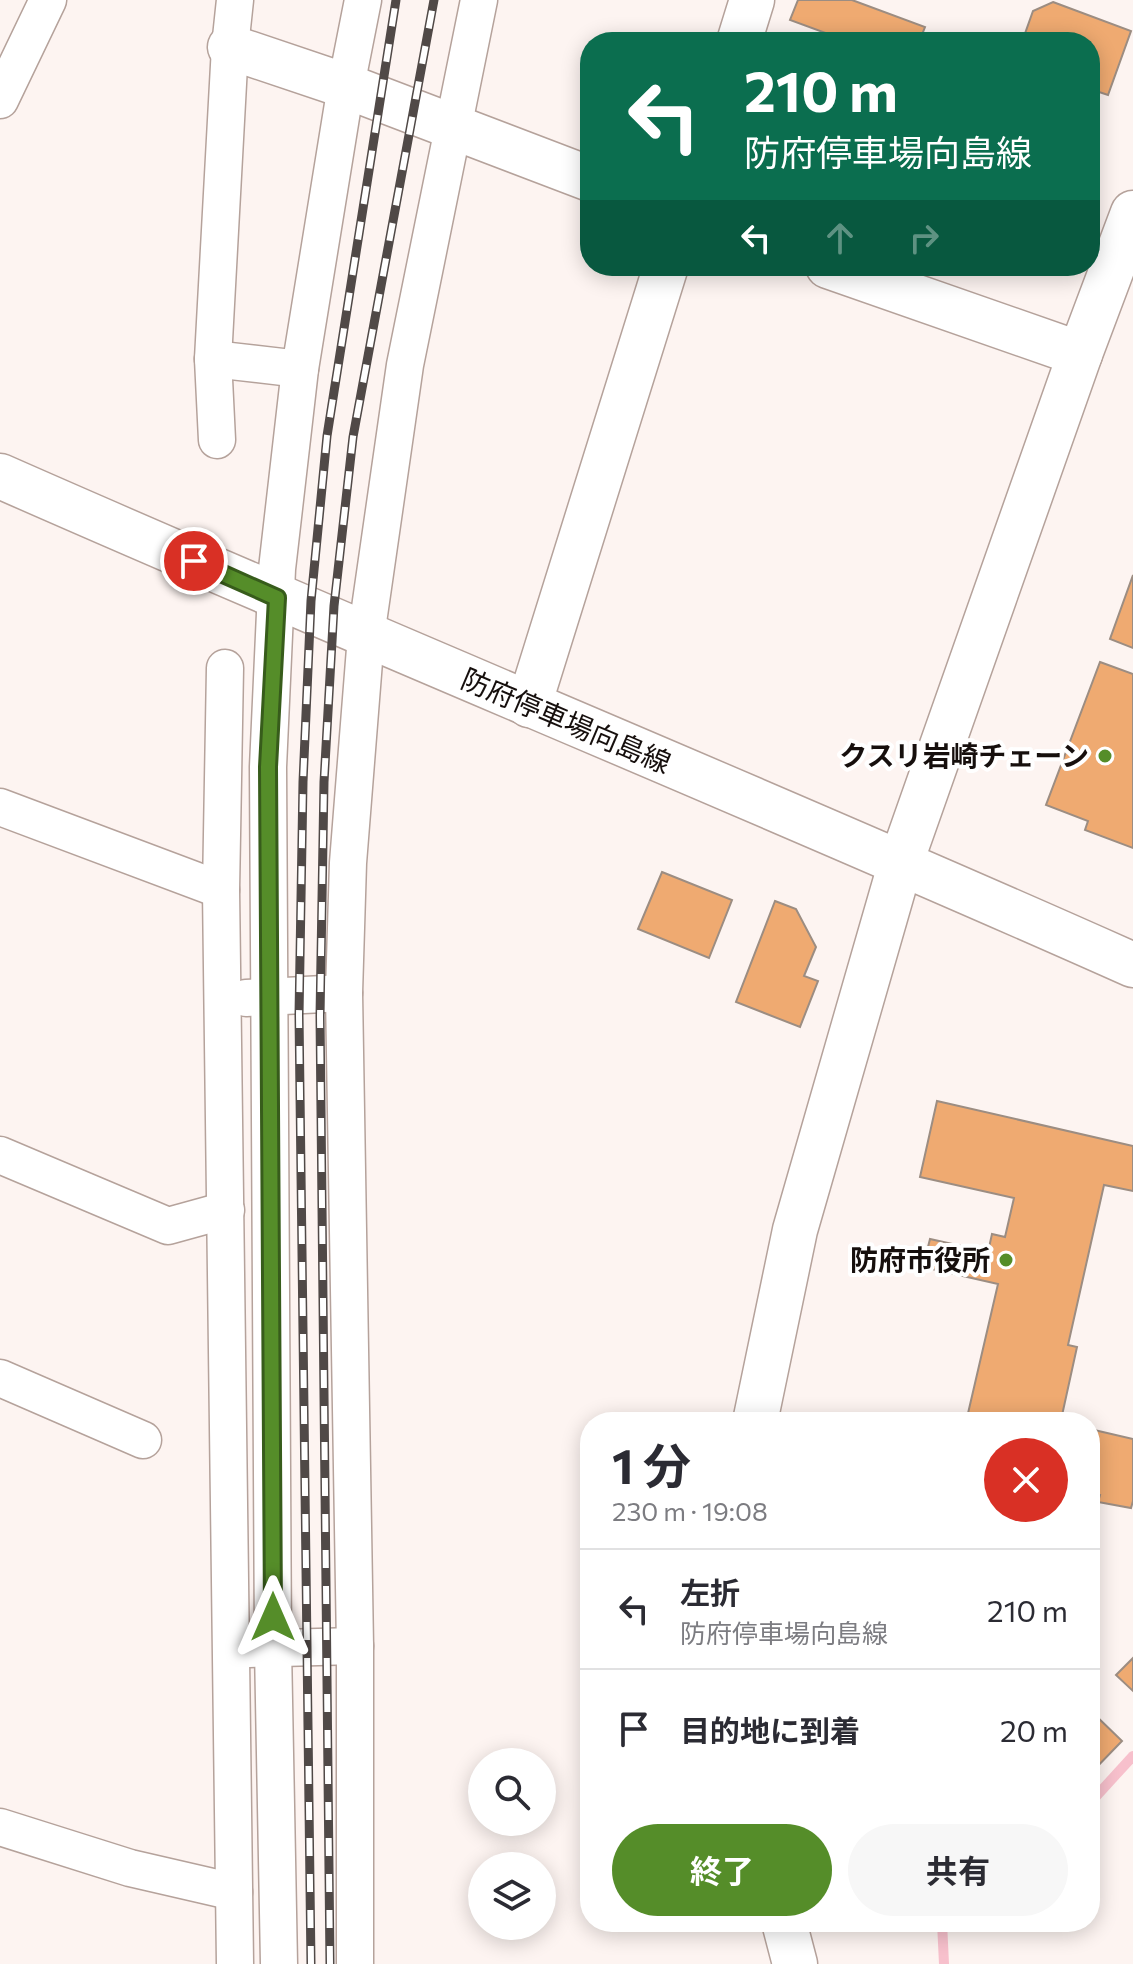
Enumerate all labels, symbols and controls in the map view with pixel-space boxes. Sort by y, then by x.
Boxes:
text: 210 m [744,55,898,124]
icon: left [612,64,716,168]
text: 防府停車場向島線 [744,129,1032,173]
icon: left [734,216,778,260]
icon: ahead [818,216,862,260]
icon: right [902,216,946,260]
pin [160,527,228,595]
icon: arrive [172,539,216,583]
street label: 防府停車場向島線 [457,661,676,779]
place label: クスリ岩崎チェーン [839,738,1089,772]
marker: クスリ岩崎チェーン [1096,747,1114,765]
place label: 防府市役所 [850,1242,990,1276]
marker: 防府市役所 [997,1251,1015,1269]
text: 1 分 [612,1435,691,1494]
button: close [984,1438,1068,1522]
text: 230 m · 19:08 [612,1495,768,1526]
text: 左折 [680,1573,740,1610]
position arrow [231,1575,315,1659]
icon: left [612,1587,656,1631]
text: 210 m [987,1591,1068,1628]
text: 防府停車場向島線 [680,1617,888,1648]
icon: arrive [612,1707,656,1751]
text: 目的地に到着 [680,1711,860,1748]
text: 20 m [1000,1711,1068,1748]
map controls [468,1748,556,1940]
button: search [468,1748,556,1836]
button: 終了 [612,1824,832,1916]
button: 共有 [848,1824,1068,1916]
button: layers [468,1852,556,1940]

